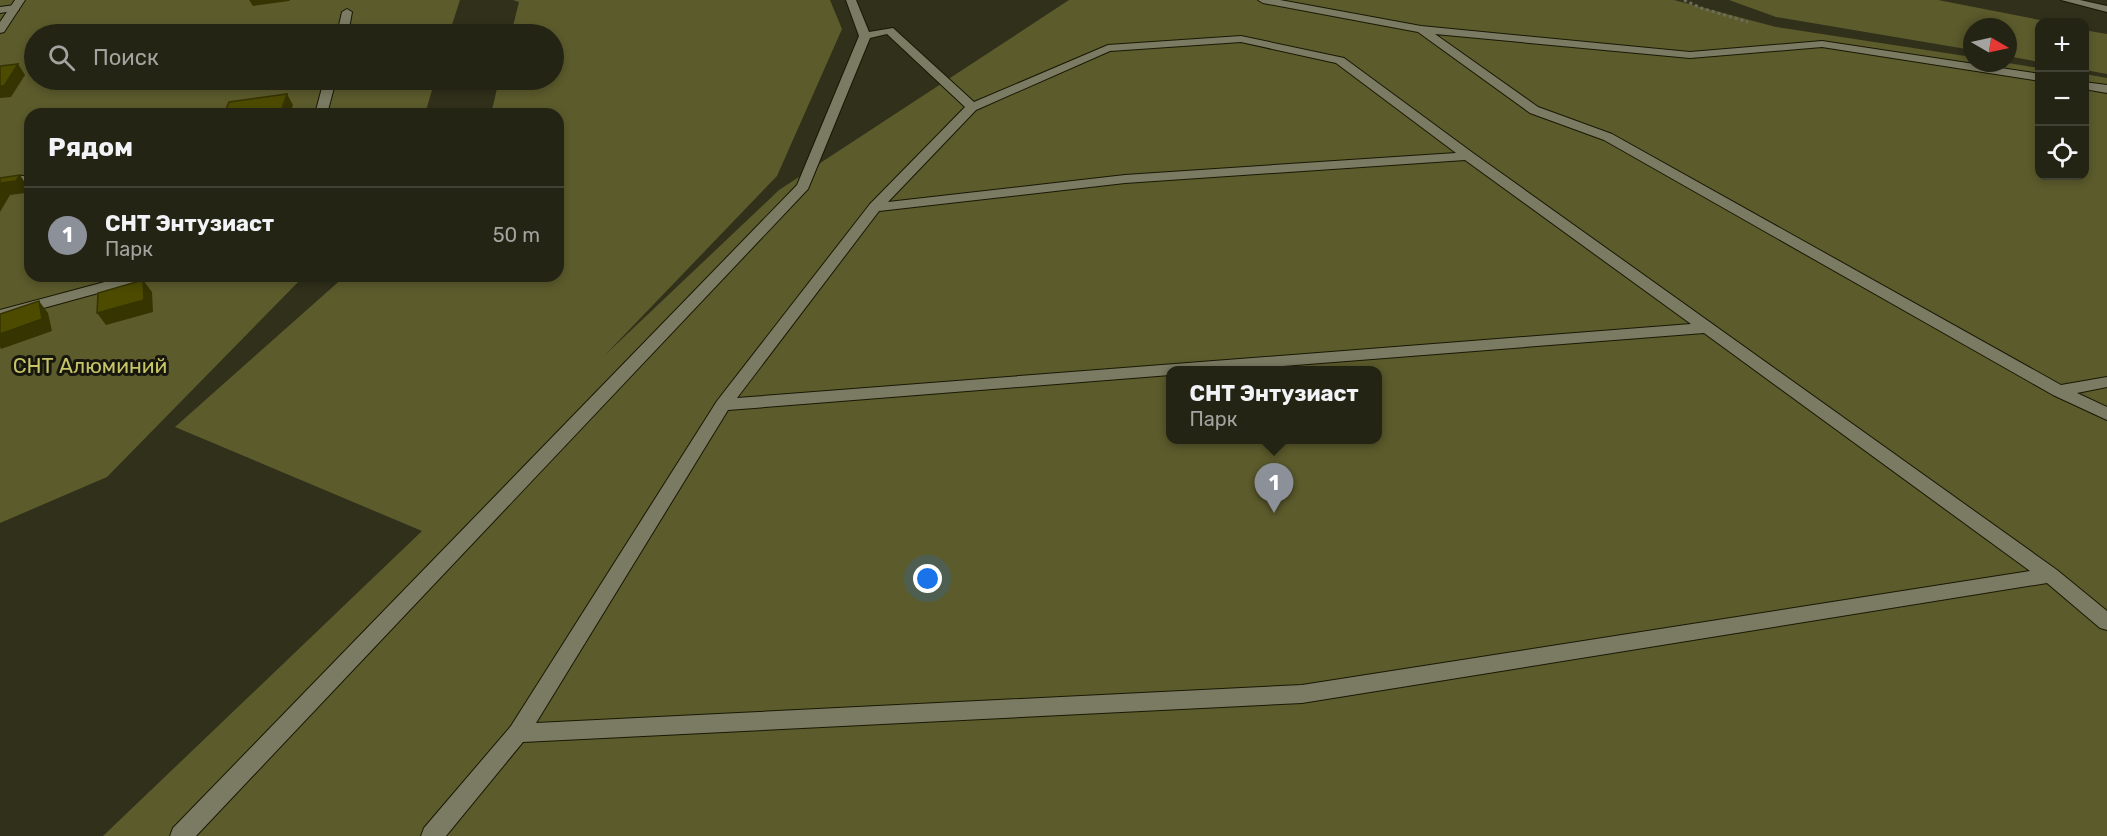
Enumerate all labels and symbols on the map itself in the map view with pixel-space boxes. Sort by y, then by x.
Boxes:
north arrow [1963,18,2017,72]
park label: СНТ Алюминий [13,353,167,378]
pin: 1 [1254,464,1294,513]
your location [913,564,942,593]

